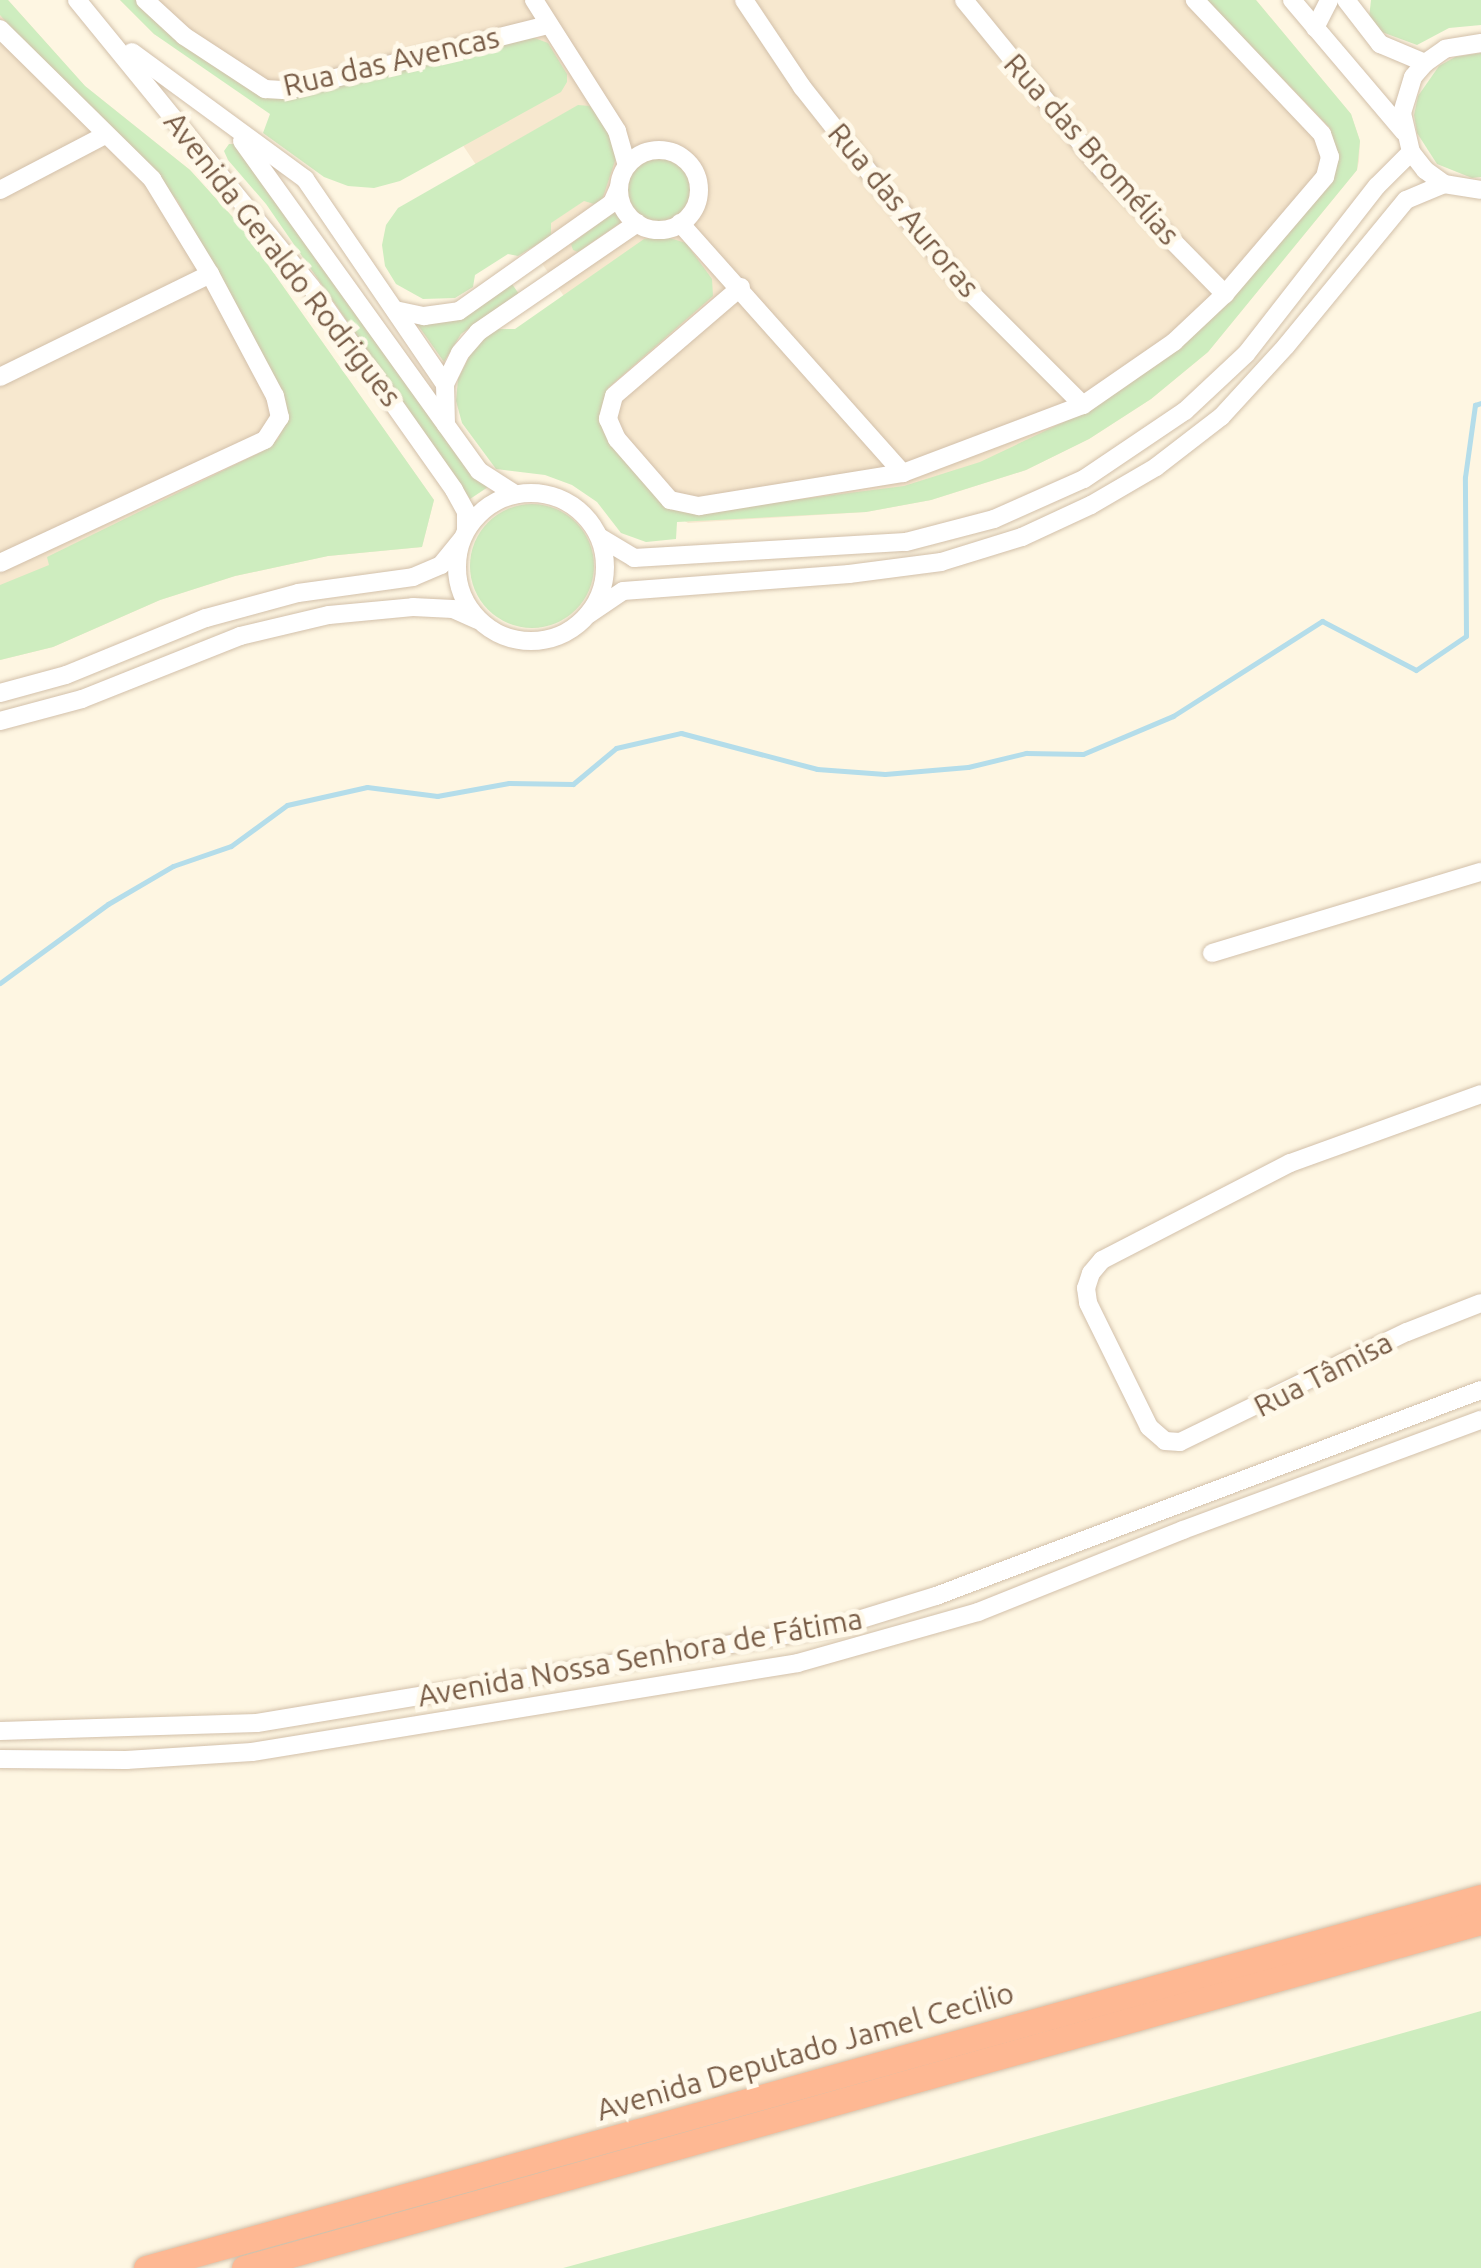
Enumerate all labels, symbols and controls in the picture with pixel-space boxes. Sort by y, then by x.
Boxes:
street label: Rua das Avencas [279,19,503,103]
street label: Rua das Bromélias [997,46,1187,252]
street label: Avenida Geraldo Rodrigues [157,105,409,413]
street label: Rua das Auroras [821,116,987,304]
street label: Rua Tâmisa [1248,1324,1398,1424]
street label: Avenida Nossa Senhora de Fátima [415,1600,865,1714]
street label: Avenida Deputado Jamel Cecilio [592,1974,1018,2128]

